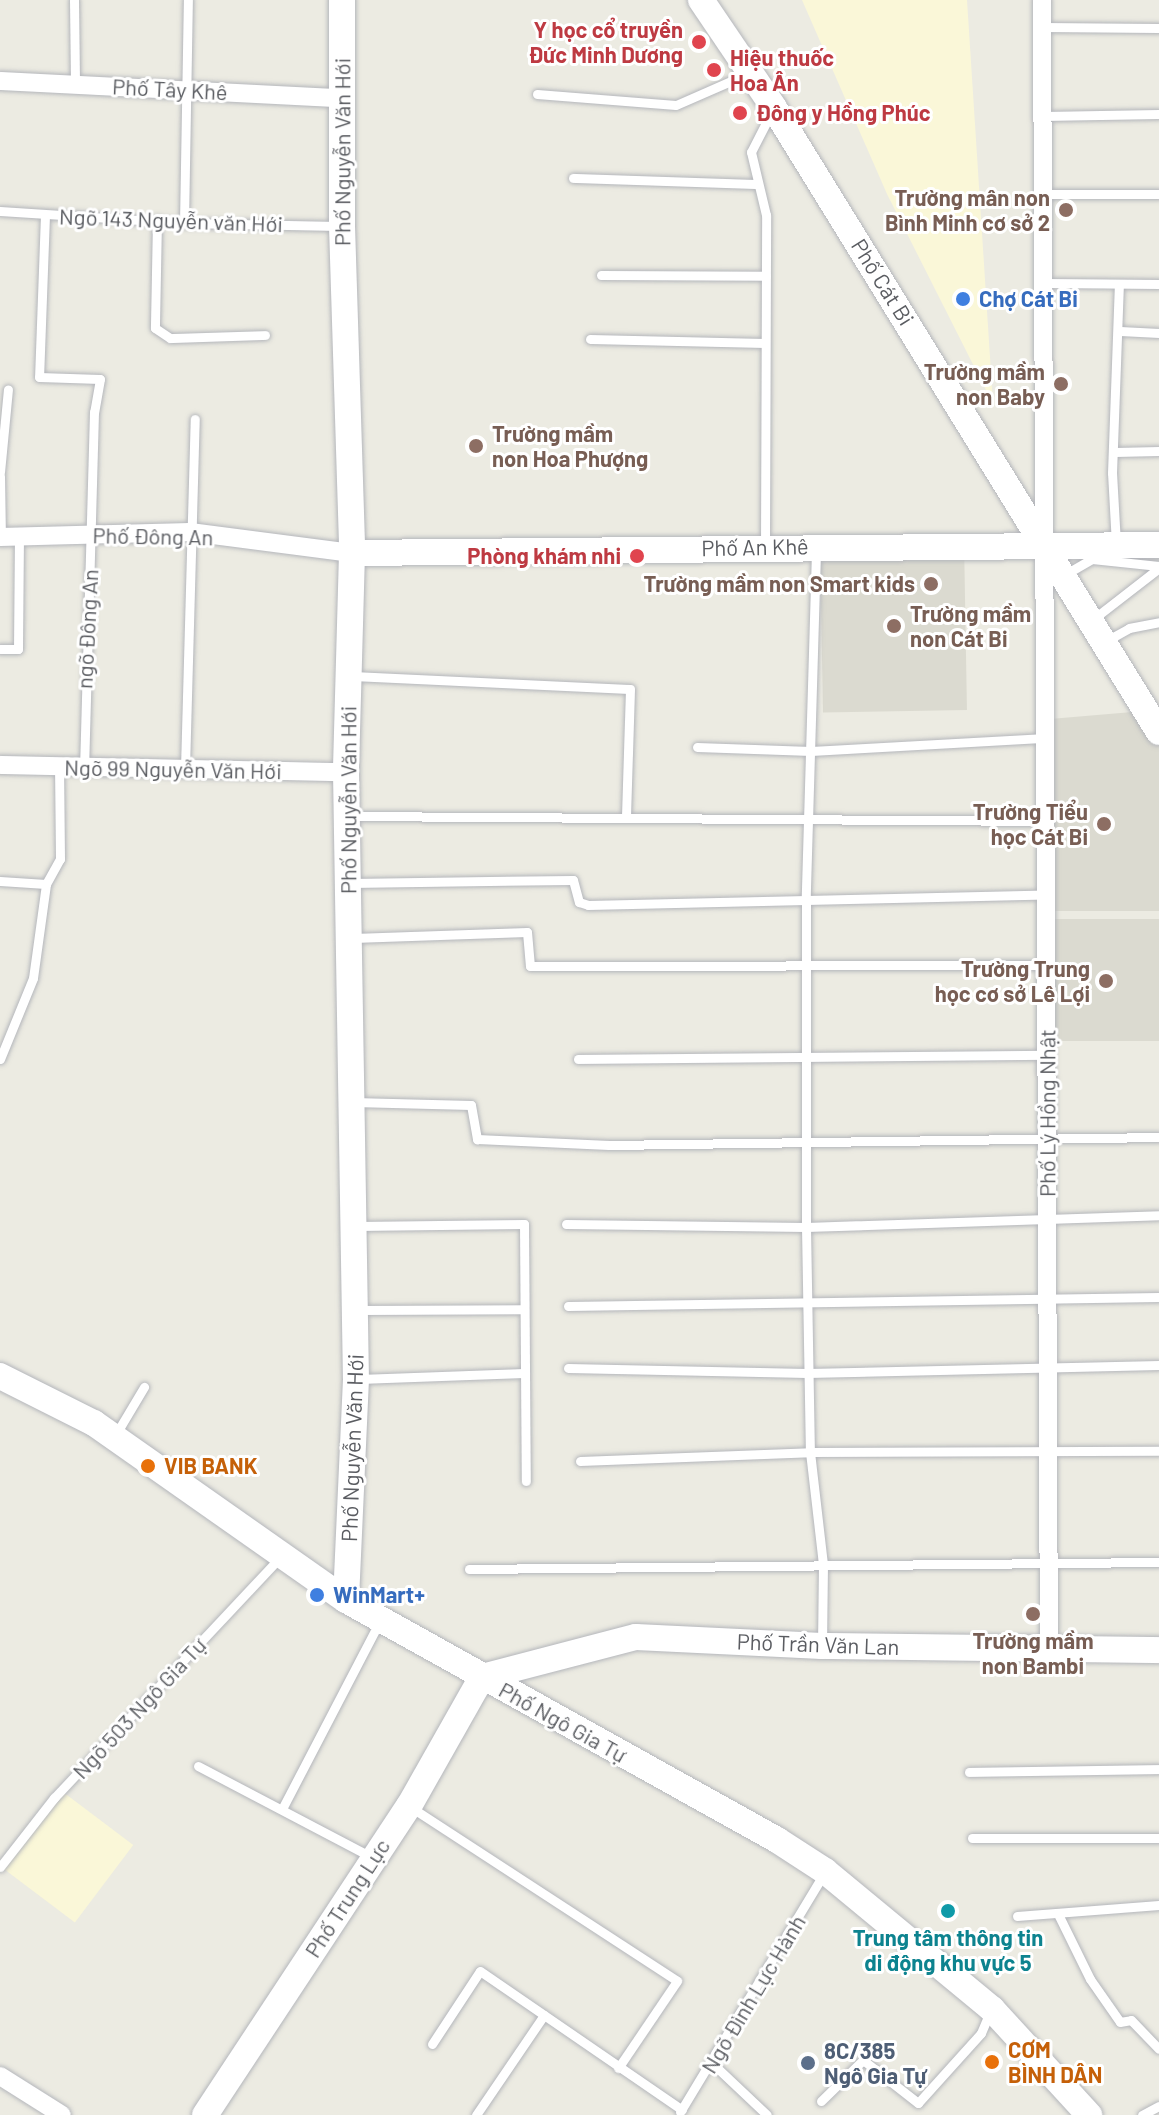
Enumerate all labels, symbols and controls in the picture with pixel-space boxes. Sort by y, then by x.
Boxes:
place label: Y học cổ truyền Đức Minh Dương [529,16,683,68]
marker: Y học cổ truyền Đức Minh Dương [690,33,708,51]
place label: Hiệu thuốc Hoa Ân [730,44,834,96]
street label: Phố Nguyễn Văn Hới [329,58,355,246]
marker: Hiệu thuốc Hoa Ân [705,61,723,79]
street label: Phố Tây Khê [112,73,228,105]
place label: Đông y Hồng Phúc [756,100,931,126]
marker: Đông y Hồng Phúc [731,104,749,122]
place label: Trường mân non Bình Minh cơ sở 2 [885,184,1050,236]
marker: Trường mân non Bình Minh cơ sở 2 [1057,201,1075,219]
street label: Ngõ 143 Nguyễn văn Hới [59,203,283,237]
street label: Phố Cát Bi [846,234,920,330]
place label: Chợ Cát Bi [979,286,1078,312]
marker: Chợ Cát Bi [954,290,972,308]
place label: Trường mầm non Baby [924,358,1045,410]
marker: Trường mầm non Baby [1052,375,1070,393]
place label: Trường mầm non Hoa Phượng [492,420,648,472]
marker: Trường mầm non Hoa Phượng [467,437,485,455]
street label: Phố Đông An [92,522,214,550]
street label: Phố An Khê [701,533,809,561]
place label: Phòng khám nhi [467,543,621,569]
marker: Phòng khám nhi [628,547,646,565]
street label: ngõ Đông An [71,568,103,690]
place label: Trường mầm non Smart kids [644,571,915,597]
marker: Trường mầm non Smart kids [922,575,940,593]
place label: Trường mầm non Cát Bi [910,600,1031,652]
marker: Trường mầm non Cát Bi [885,617,903,635]
street label: Phố Nguyễn Văn Hới [335,706,361,894]
street label: Ngõ 99 Nguyễn Văn Hới [64,754,282,784]
place label: Trường Tiểu học Cát Bi [973,798,1088,850]
marker: Trường Tiểu học Cát Bi [1095,815,1113,833]
place label: Trường Trung học cơ sở Lê Lợi [935,955,1090,1006]
marker: Trường Trung học cơ sở Lê Lợi [1097,972,1115,990]
street label: Phố Lý Hồng Nhật [1034,1029,1060,1197]
street label: Phố Nguyễn Văn Hới [336,1353,368,1543]
place label: VIB BANK [164,1453,257,1479]
marker: VIB BANK [139,1457,157,1475]
place label: WinMart+ [333,1582,425,1608]
marker: WinMart+ [308,1586,326,1604]
marker: Trường mầm non Bambi [1024,1605,1042,1623]
place label: Trường mầm non Bambi [972,1627,1094,1678]
street label: Phố Trần Văn Lan [736,1628,900,1660]
street label: Ngõ 503 Ngô Gia Tự [67,1632,211,1784]
street label: Phố Ngô Gia Tự [495,1676,631,1768]
street label: Phố Trung Lực [299,1834,395,1962]
marker: Trung tâm thông tin di động khu vực 5 [939,1902,957,1920]
street label: Ngõ Đình Lực Hành [695,1910,811,2078]
place label: Trung tâm thông tin di động khu vực 5 [853,1924,1043,1976]
place label: CƠM BÌNH DÂN [1008,2036,1102,2088]
place label: 8C/385 Ngô Gia Tự [824,2037,926,2088]
marker: CƠM BÌNH DÂN [983,2053,1001,2071]
marker: 8C/385 Ngô Gia Tự [799,2054,817,2072]

